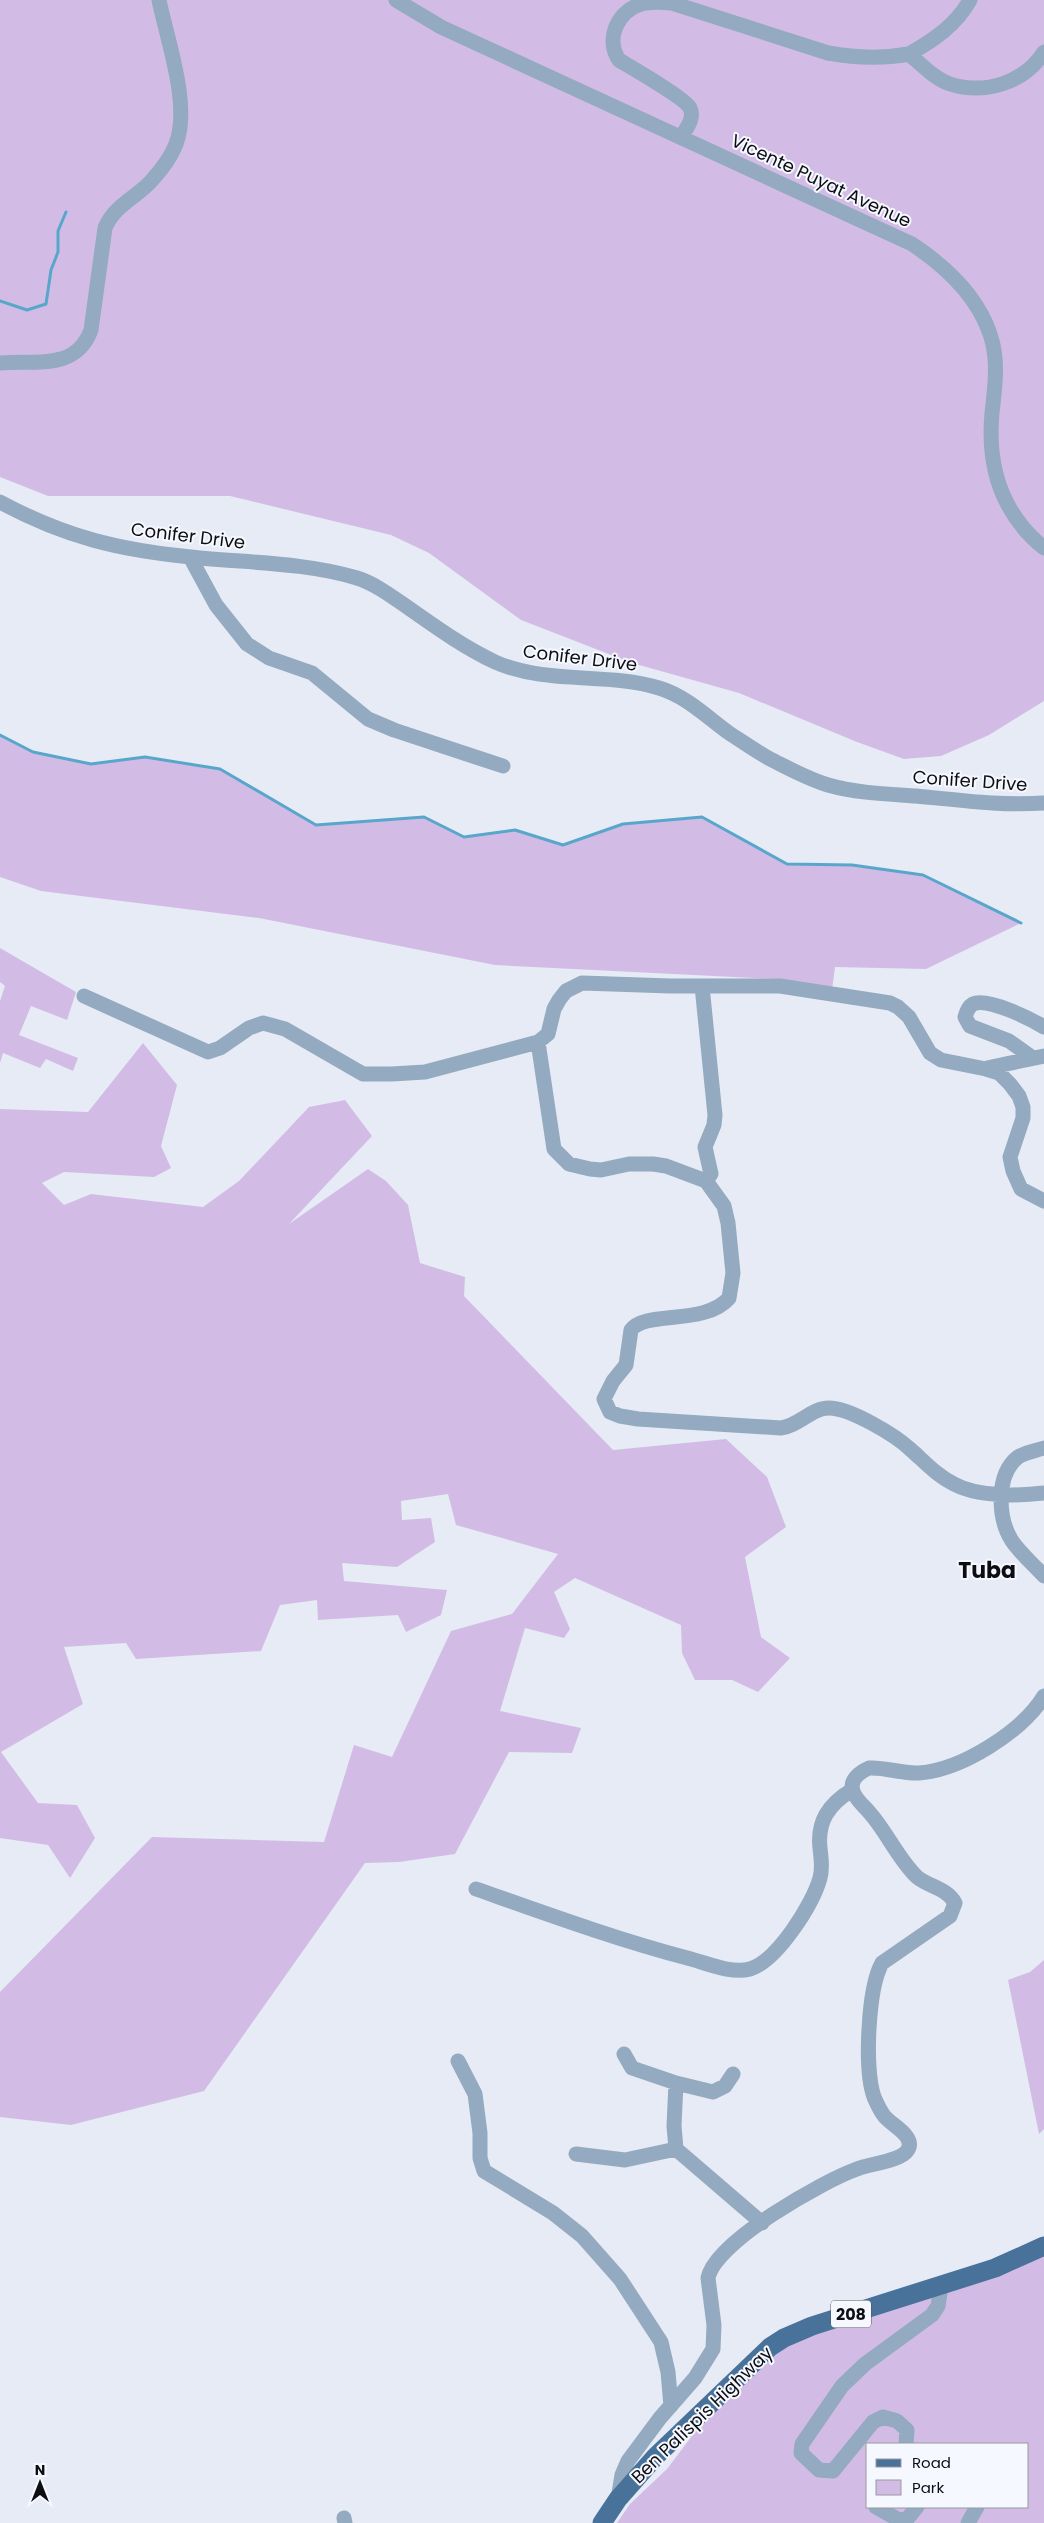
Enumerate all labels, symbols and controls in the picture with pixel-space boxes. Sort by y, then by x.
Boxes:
street label: Vicente Puyat Avenue [727,128,915,233]
street label: Conifer Drive [129,516,247,555]
street label: Conifer Drive [521,638,639,677]
street label: Conifer Drive [912,764,1028,797]
district label: Tuba [958,1555,1016,1586]
road number: 208 [831,2300,871,2328]
street label: Ben Palispis Highway [625,2340,778,2489]
legend [866,2443,1029,2508]
text: Road [912,2452,951,2473]
north arrow [15,2458,65,2508]
text: N [35,2460,45,2480]
text: Park [912,2477,944,2498]

